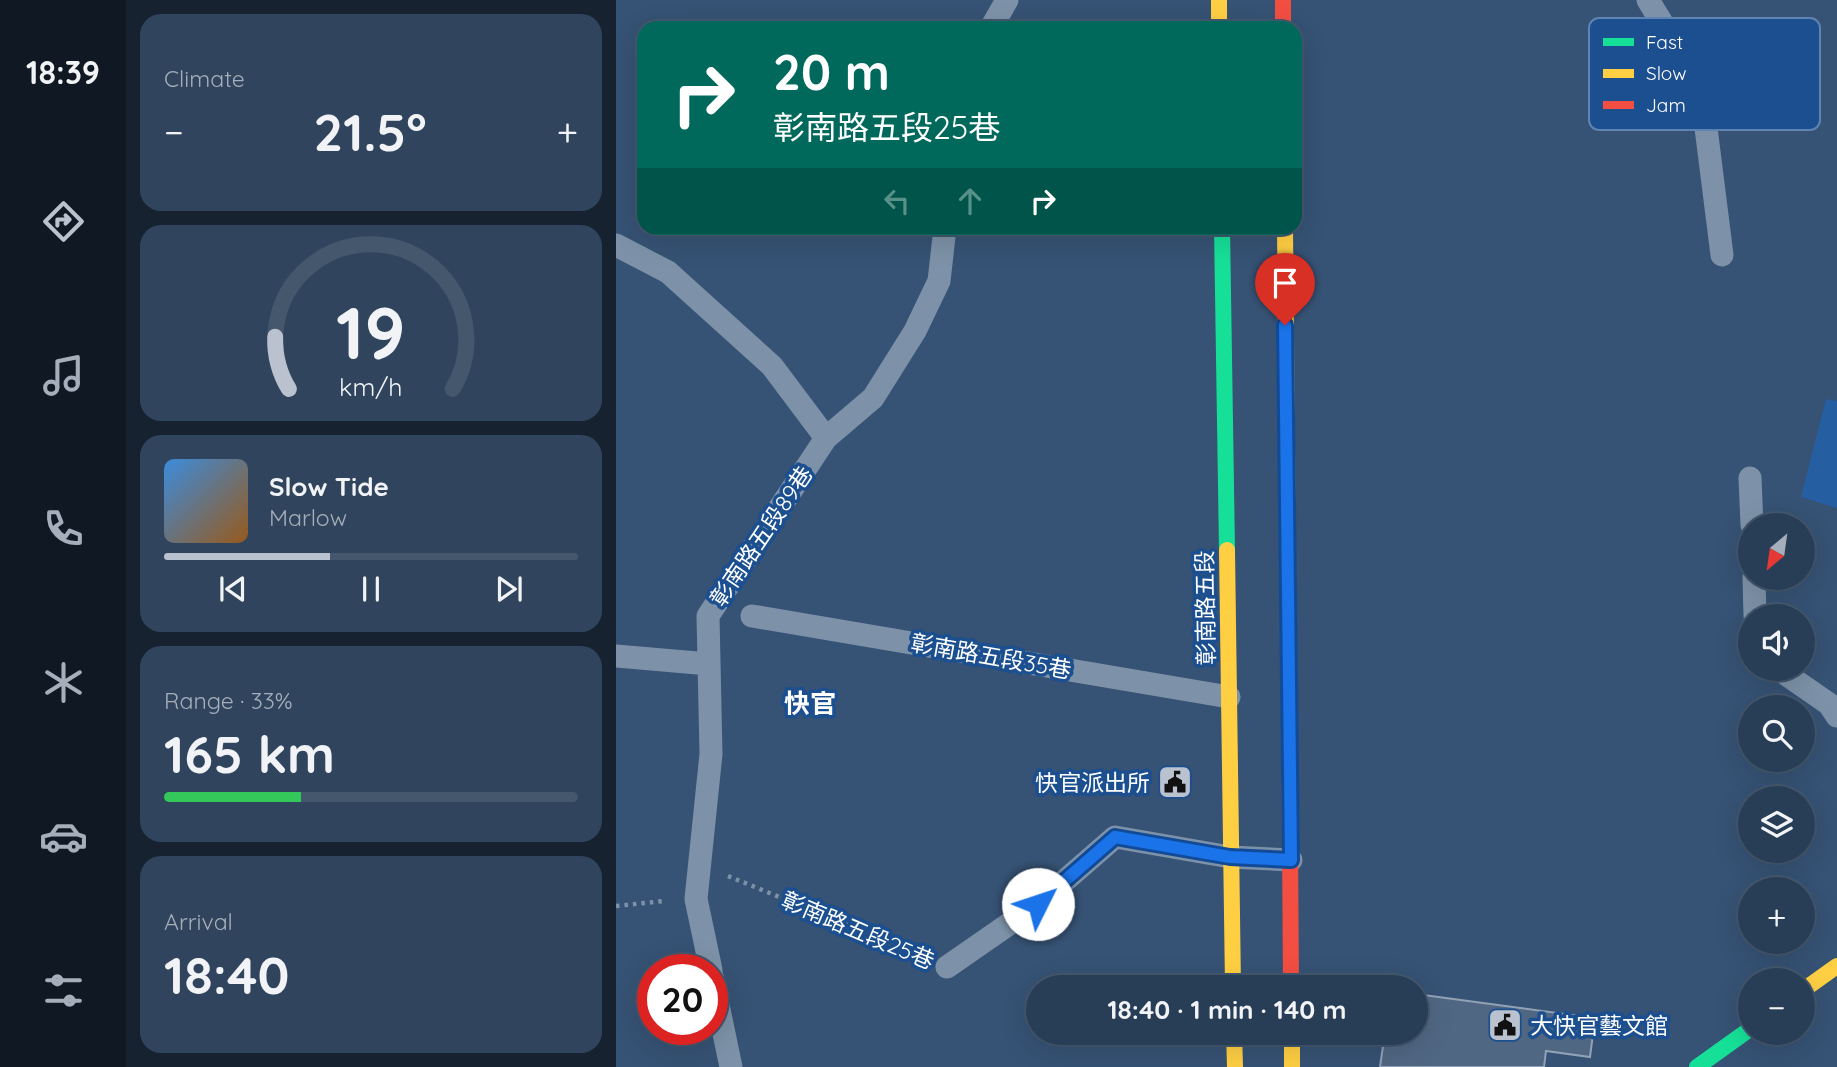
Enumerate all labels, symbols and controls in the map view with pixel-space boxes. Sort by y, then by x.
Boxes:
legend [1589,18,1820,130]
text: Fast [1646,30,1683,54]
text: 20 m [773,41,890,102]
icon: right [658,49,749,140]
text: 18:39 [26,52,100,92]
text: Slow [1646,61,1687,85]
text: Climate [164,64,245,93]
text: Jam [1646,93,1686,117]
text: 21.5° [314,99,427,164]
text: 彰南路五段25巷 [773,107,1000,147]
text: − [164,108,184,156]
text: + [557,108,578,156]
icon: left [878,182,916,220]
icon: ahead [951,182,989,220]
icon: right [1024,182,1062,220]
icon: directions [39,197,88,246]
pin [1255,253,1315,325]
icon: arrive [1266,264,1304,302]
text: 19 [336,286,406,377]
icon: music [39,351,88,400]
text: km/h [339,371,403,402]
street label: 彰南路五段89巷 [703,460,819,612]
text: Slow Tide [269,470,389,503]
text: Marlow [269,503,347,532]
icon: phone [39,504,88,553]
north arrow [1738,513,1815,590]
map controls [1738,513,1815,1045]
street label: 彰南路五段 [1189,550,1221,666]
icon: previous [214,570,252,608]
icon: pause [352,570,390,608]
icon: next [490,570,528,608]
button: sound [1738,604,1815,681]
street label: 彰南路五段35巷 [908,628,1074,684]
icon: climate [39,658,88,707]
text: Range · 33% [164,686,293,715]
district label: 快官 [784,687,836,720]
button: search [1738,695,1815,772]
text: 165 km [164,721,335,786]
public building icon: 快官派出所 [1156,763,1194,801]
place label: 快官派出所 [1035,768,1150,797]
button: layers [1738,786,1815,863]
icon: car [39,812,88,861]
position arrow [1001,867,1075,941]
button: + [1738,877,1815,954]
street label: 彰南路五段25巷 [777,885,939,975]
text: Arrival [164,907,233,936]
text: 18:40 [164,942,289,1007]
speed limit sign: 20 [637,954,728,1045]
icon: filters [39,966,88,1015]
button: − [1738,968,1815,1045]
text: 18:40 · 1 min · 140 m [1108,993,1347,1026]
public building icon: 大快官藝文館 [1486,1006,1524,1044]
place label: 大快官藝文館 [1530,1011,1668,1040]

